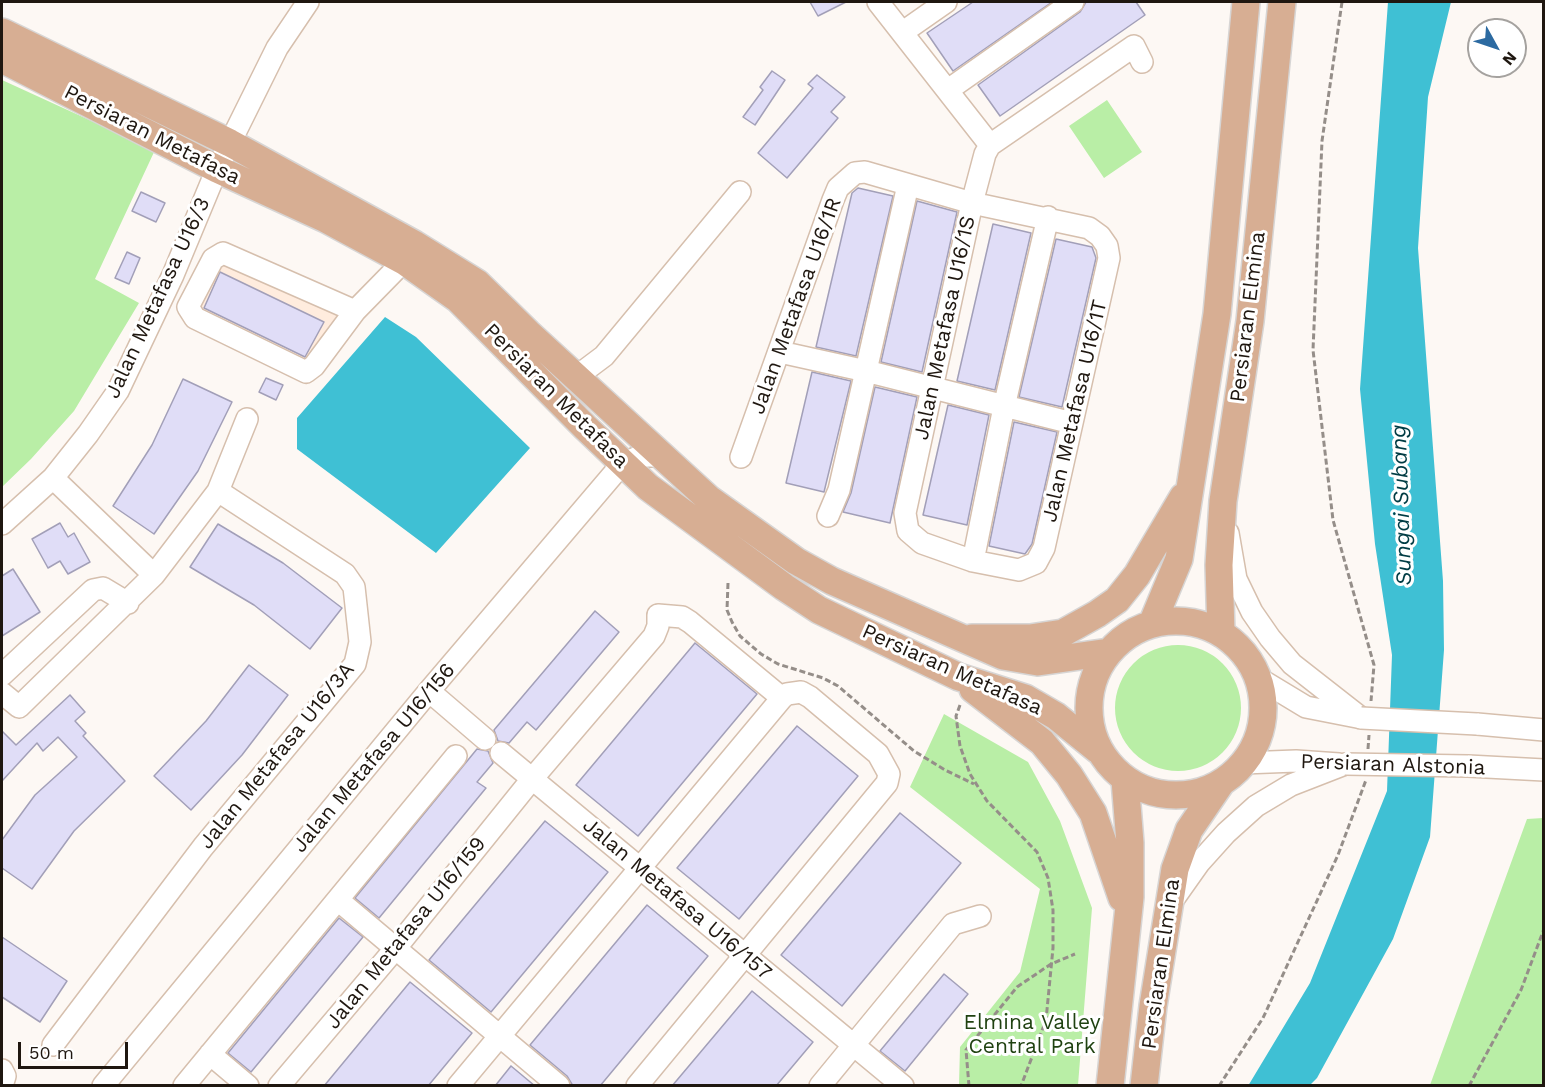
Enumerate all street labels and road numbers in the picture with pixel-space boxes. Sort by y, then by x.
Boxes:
street label: Persiaran Metafasa [60,80,244,190]
street label: Jalan Metafasa U16/3 [100,193,216,403]
street label: Jalan Metafasa U16/1R [745,194,847,418]
street label: Jalan Metafasa U16/1S [909,214,981,442]
street label: Persiaran Elmina [1225,230,1271,404]
street label: Jalan Metafasa U16/1T [1037,297,1113,525]
street label: Persiaran Metafasa [478,318,634,474]
street label: Persiaran Metafasa [858,619,1046,721]
street label: Jalan Metafasa U16/3A [194,658,360,854]
street label: Jalan Metafasa U16/156 [287,658,461,858]
street label: Persiaran Alstonia [1300,749,1486,781]
street label: Jalan Metafasa U16/157 [577,813,777,985]
street label: Jalan Metafasa U16/159 [321,832,491,1034]
street label: Persiaran Elmina [1137,877,1185,1051]

